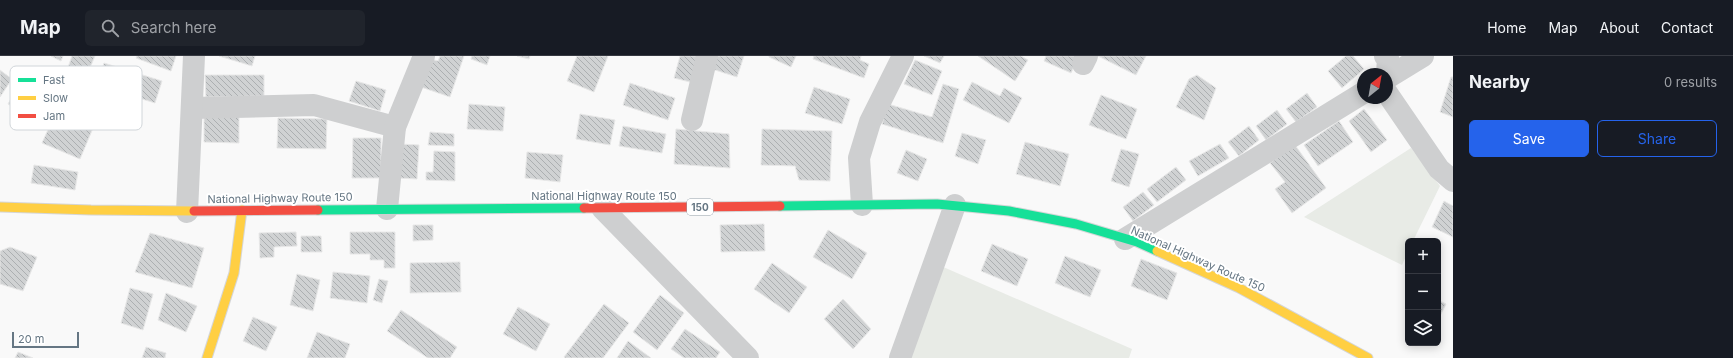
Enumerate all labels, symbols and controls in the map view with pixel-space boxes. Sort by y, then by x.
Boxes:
search box [85,10,365,46]
text: Map [20,16,61,39]
icon: search [99,17,121,39]
text: Search here [131,18,216,37]
text: Home [1487,19,1526,36]
text: Map [1548,19,1578,36]
text: About [1600,19,1639,36]
text: Contact [1661,19,1713,36]
legend [10,66,142,130]
north arrow [1357,68,1393,104]
text: Nearby [1469,72,1530,92]
text: Fast [43,73,65,87]
text: 0 results [1664,74,1717,90]
text: Slow [43,91,68,105]
text: Jam [43,109,65,123]
button: Save [1469,120,1589,157]
button: Share [1597,120,1717,157]
street label: National Highway Route 150 [531,189,677,203]
street label: National Highway Route 150 [207,190,353,206]
road number: 150 [687,199,713,215]
street label: National Highway Route 150 [1129,223,1267,295]
map controls [1405,238,1441,346]
button: + [1405,238,1441,274]
button: − [1405,274,1441,310]
button: layers [1405,310,1441,346]
scale bar [12,330,79,349]
text: 20 m [18,332,44,346]

